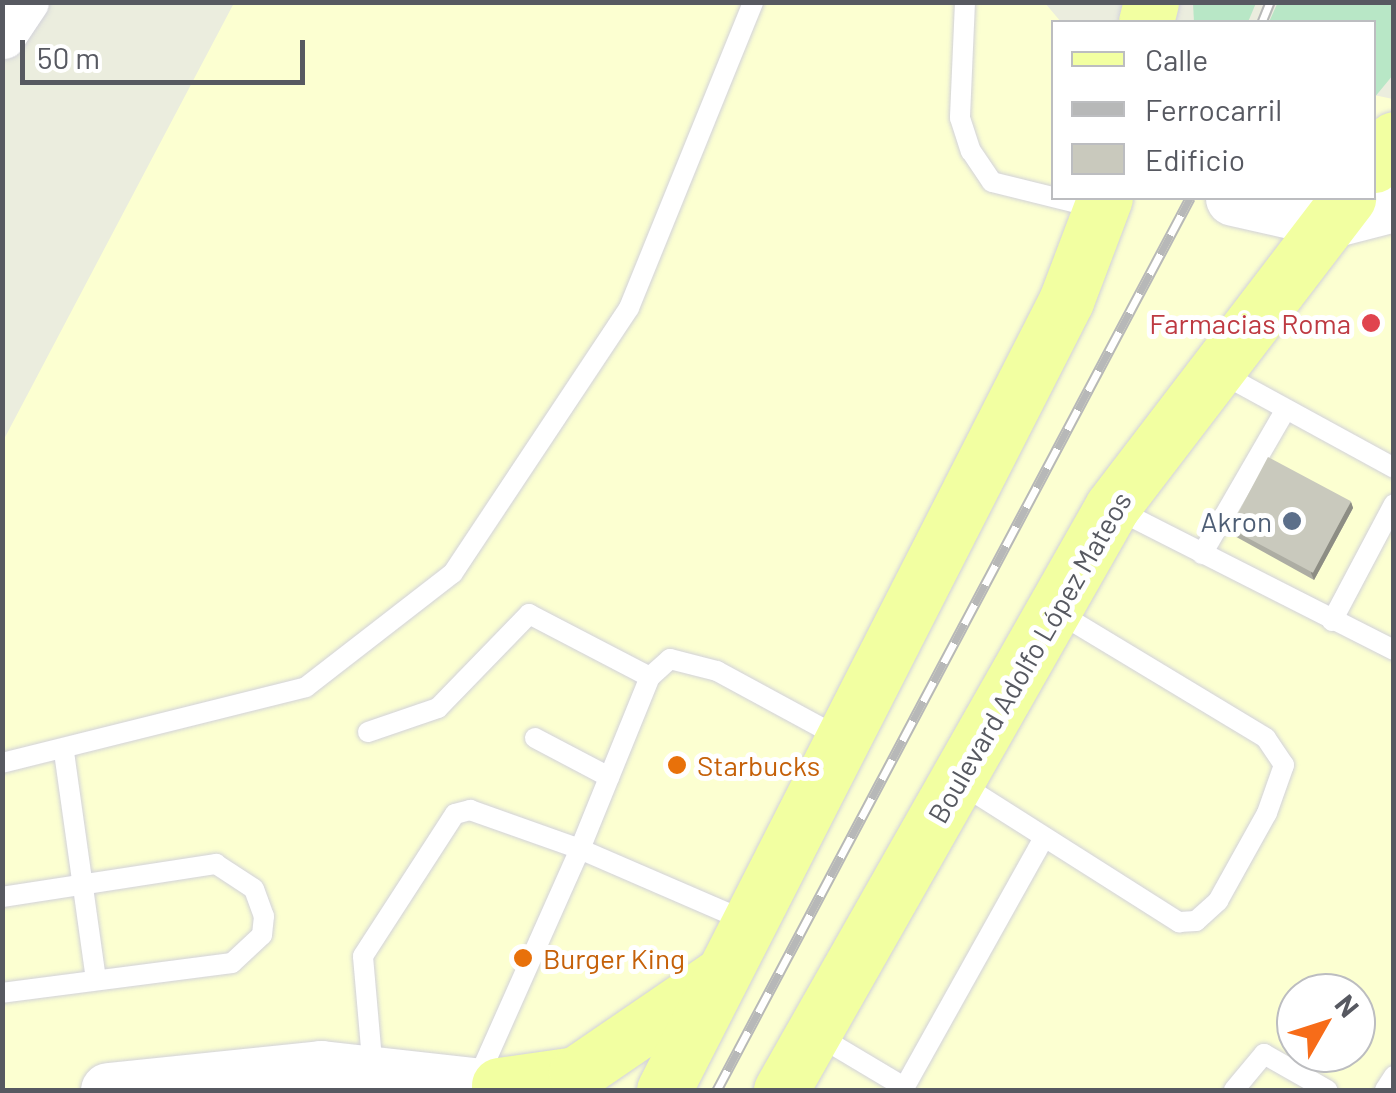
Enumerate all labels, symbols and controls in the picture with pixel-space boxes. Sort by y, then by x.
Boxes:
scale bar [25,20,310,82]
legend [1051,20,1376,200]
text: 50 m [37,39,100,75]
text: Calle [1145,41,1208,77]
text: Ferrocarril [1145,91,1282,127]
text: Edificio [1145,141,1245,177]
place label: Farmacias Roma [1149,306,1351,340]
marker: Farmacias Roma [1360,312,1382,334]
street label: Boulevard Adolfo López Mateos [920,485,1138,829]
place label: Akron [1201,504,1272,538]
marker: Akron [1281,510,1303,532]
place label: Starbucks [697,748,820,782]
marker: Starbucks [666,754,688,776]
place label: Burger King [543,941,685,975]
marker: Burger King [512,947,534,969]
north arrow [1276,973,1376,1073]
text: N [1329,987,1367,1023]

